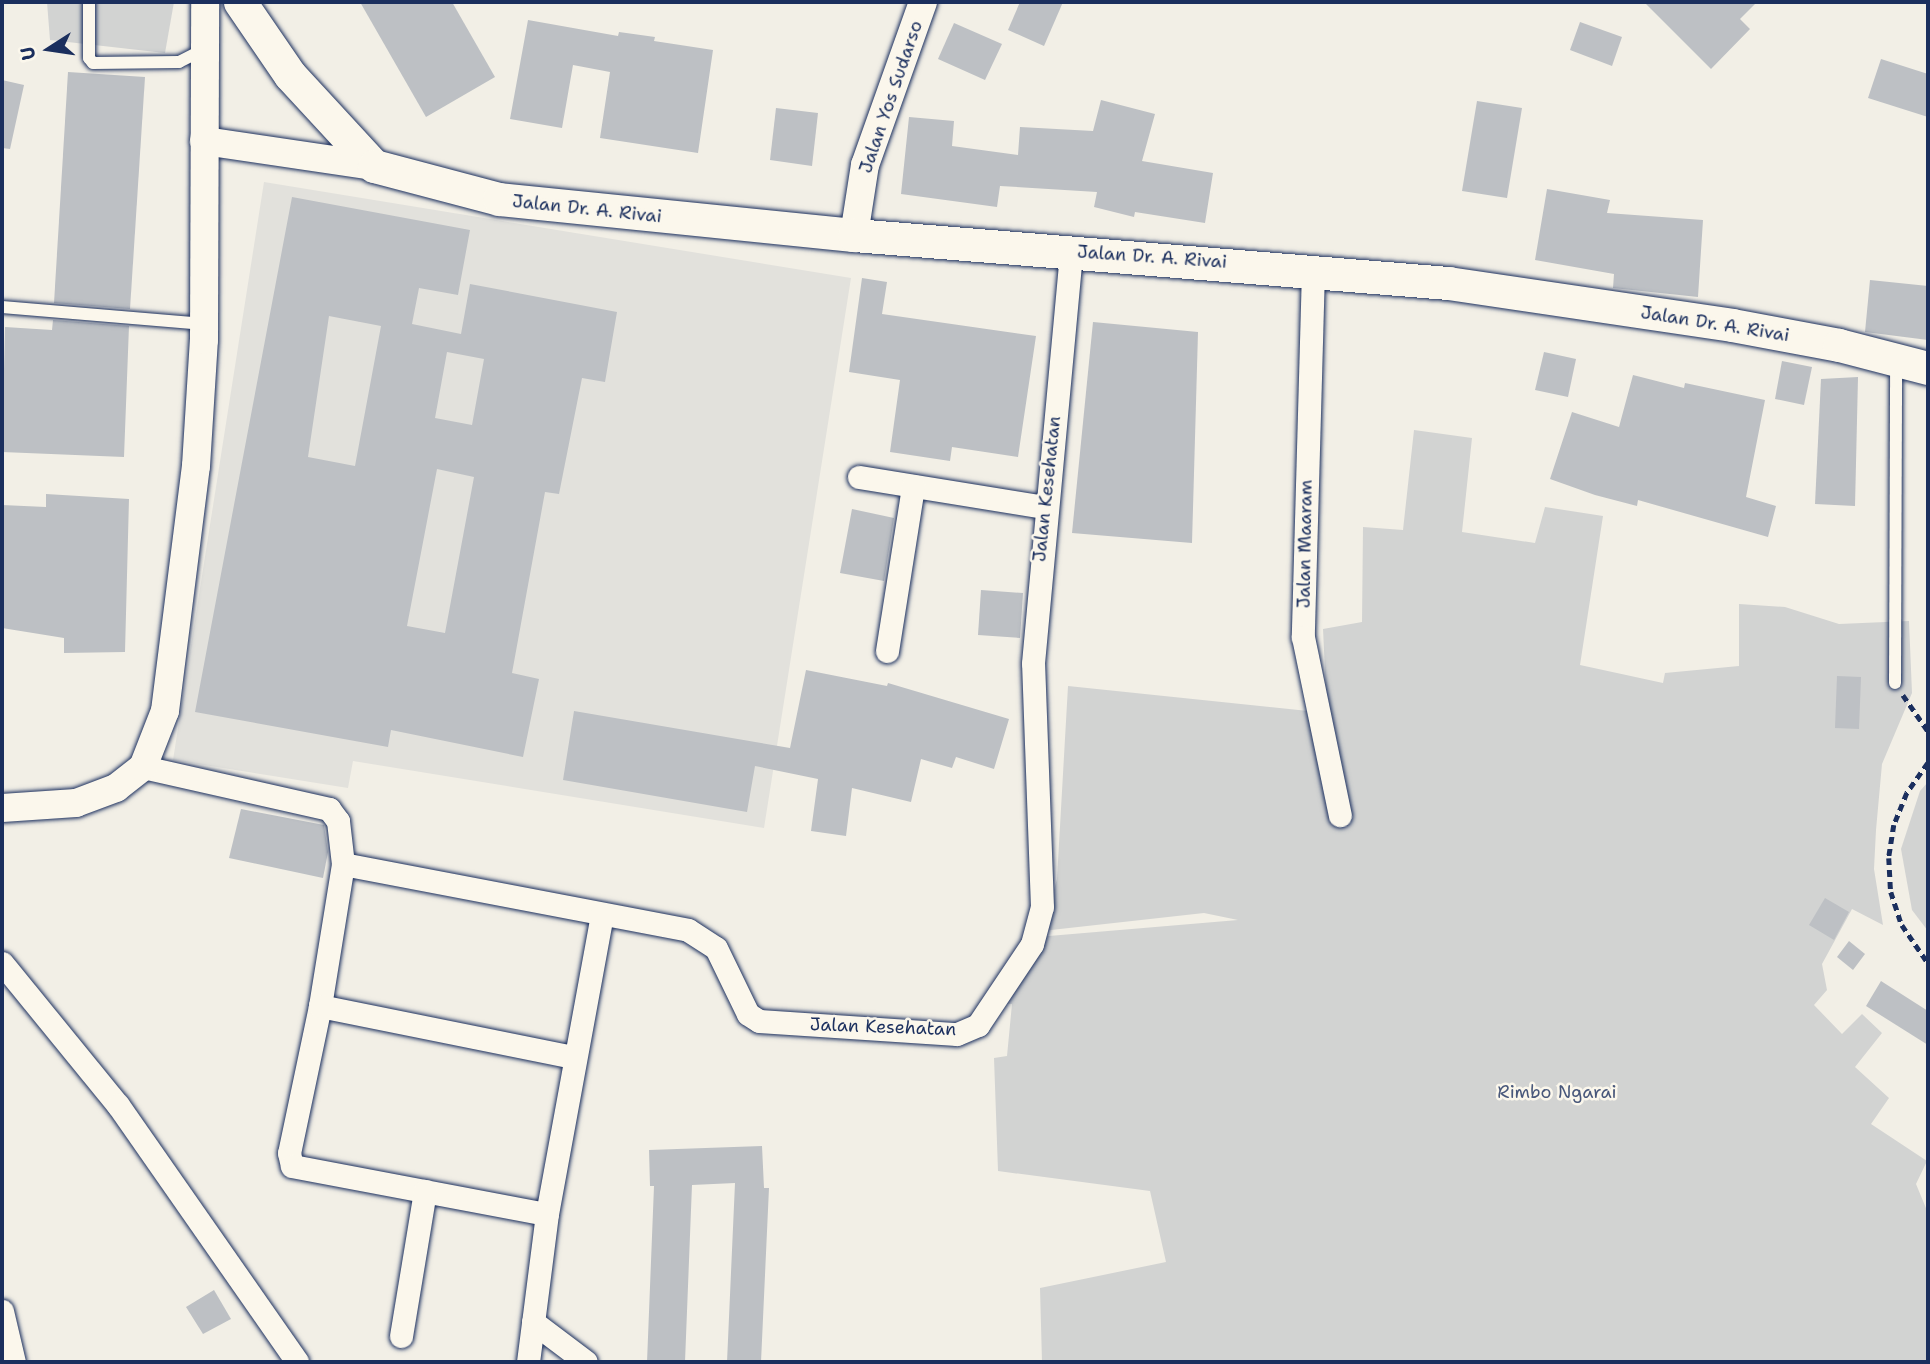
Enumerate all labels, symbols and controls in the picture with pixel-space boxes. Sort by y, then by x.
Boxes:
north arrow [14,14,84,84]
street label: Jalan Yos Sudarso [855,18,927,176]
text: U [14,45,42,62]
street label: Jalan Dr. A. Rivai [511,190,663,228]
street label: Jalan Dr. A. Rivai [1076,241,1228,273]
street label: Jalan Dr. A. Rivai [1639,302,1791,346]
street label: Jalan Kesehatan [1029,415,1065,563]
street label: Jalan Maaram [1293,479,1317,609]
street label: Jalan Kesehatan [809,1014,957,1040]
park label: Rimbo Ngarai [1497,1081,1617,1103]

